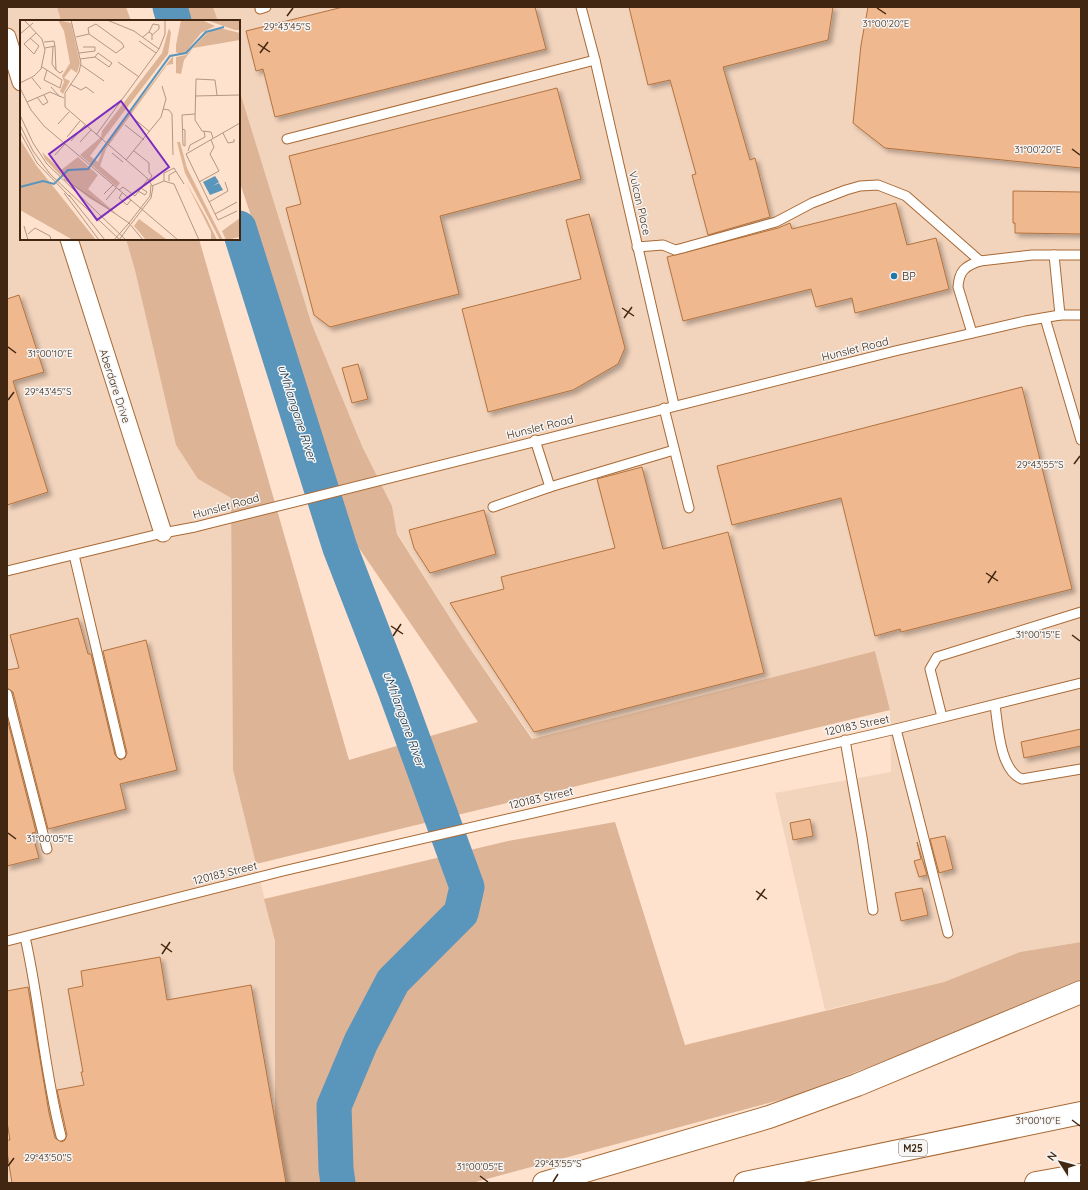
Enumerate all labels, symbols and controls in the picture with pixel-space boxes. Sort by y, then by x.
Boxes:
text: 31°00'20"E [862,17,910,30]
inset map [20,20,240,240]
text: 29°43'45"S [263,20,311,33]
text: 31°00'20"E [1014,143,1062,156]
street label: Vulcan Place [626,170,654,236]
place label: BP [902,269,916,283]
marker: BP [889,271,899,281]
street label: Hunslet Road [820,334,890,364]
text: 31°00'10"E [27,347,73,360]
street label: Aberdare Drive [96,347,134,425]
water label: uMhlangane River [275,363,321,464]
text: 29°43'45"S [24,385,72,398]
street label: Hunslet Road [505,412,575,442]
text: 29°43'55"S [1016,458,1064,471]
street label: Hunslet Road [191,490,261,522]
text: 31°00'15"E [1016,628,1061,641]
water label: uMhlangane River [380,669,429,770]
street label: 120183 Street [823,711,891,739]
street label: 120183 Street [507,784,575,812]
text: 31°00'05"E [27,832,74,845]
street label: 120183 Street [191,858,259,888]
text: 31°00'10"E [1015,1114,1061,1127]
road number: M25 [899,1140,927,1156]
north arrow [1040,1142,1080,1182]
text: N [1044,1149,1060,1164]
text: 29°43'50"S [24,1151,72,1164]
text: 29°43'55"S [534,1157,582,1170]
text: 31°00'05"E [457,1160,504,1173]

